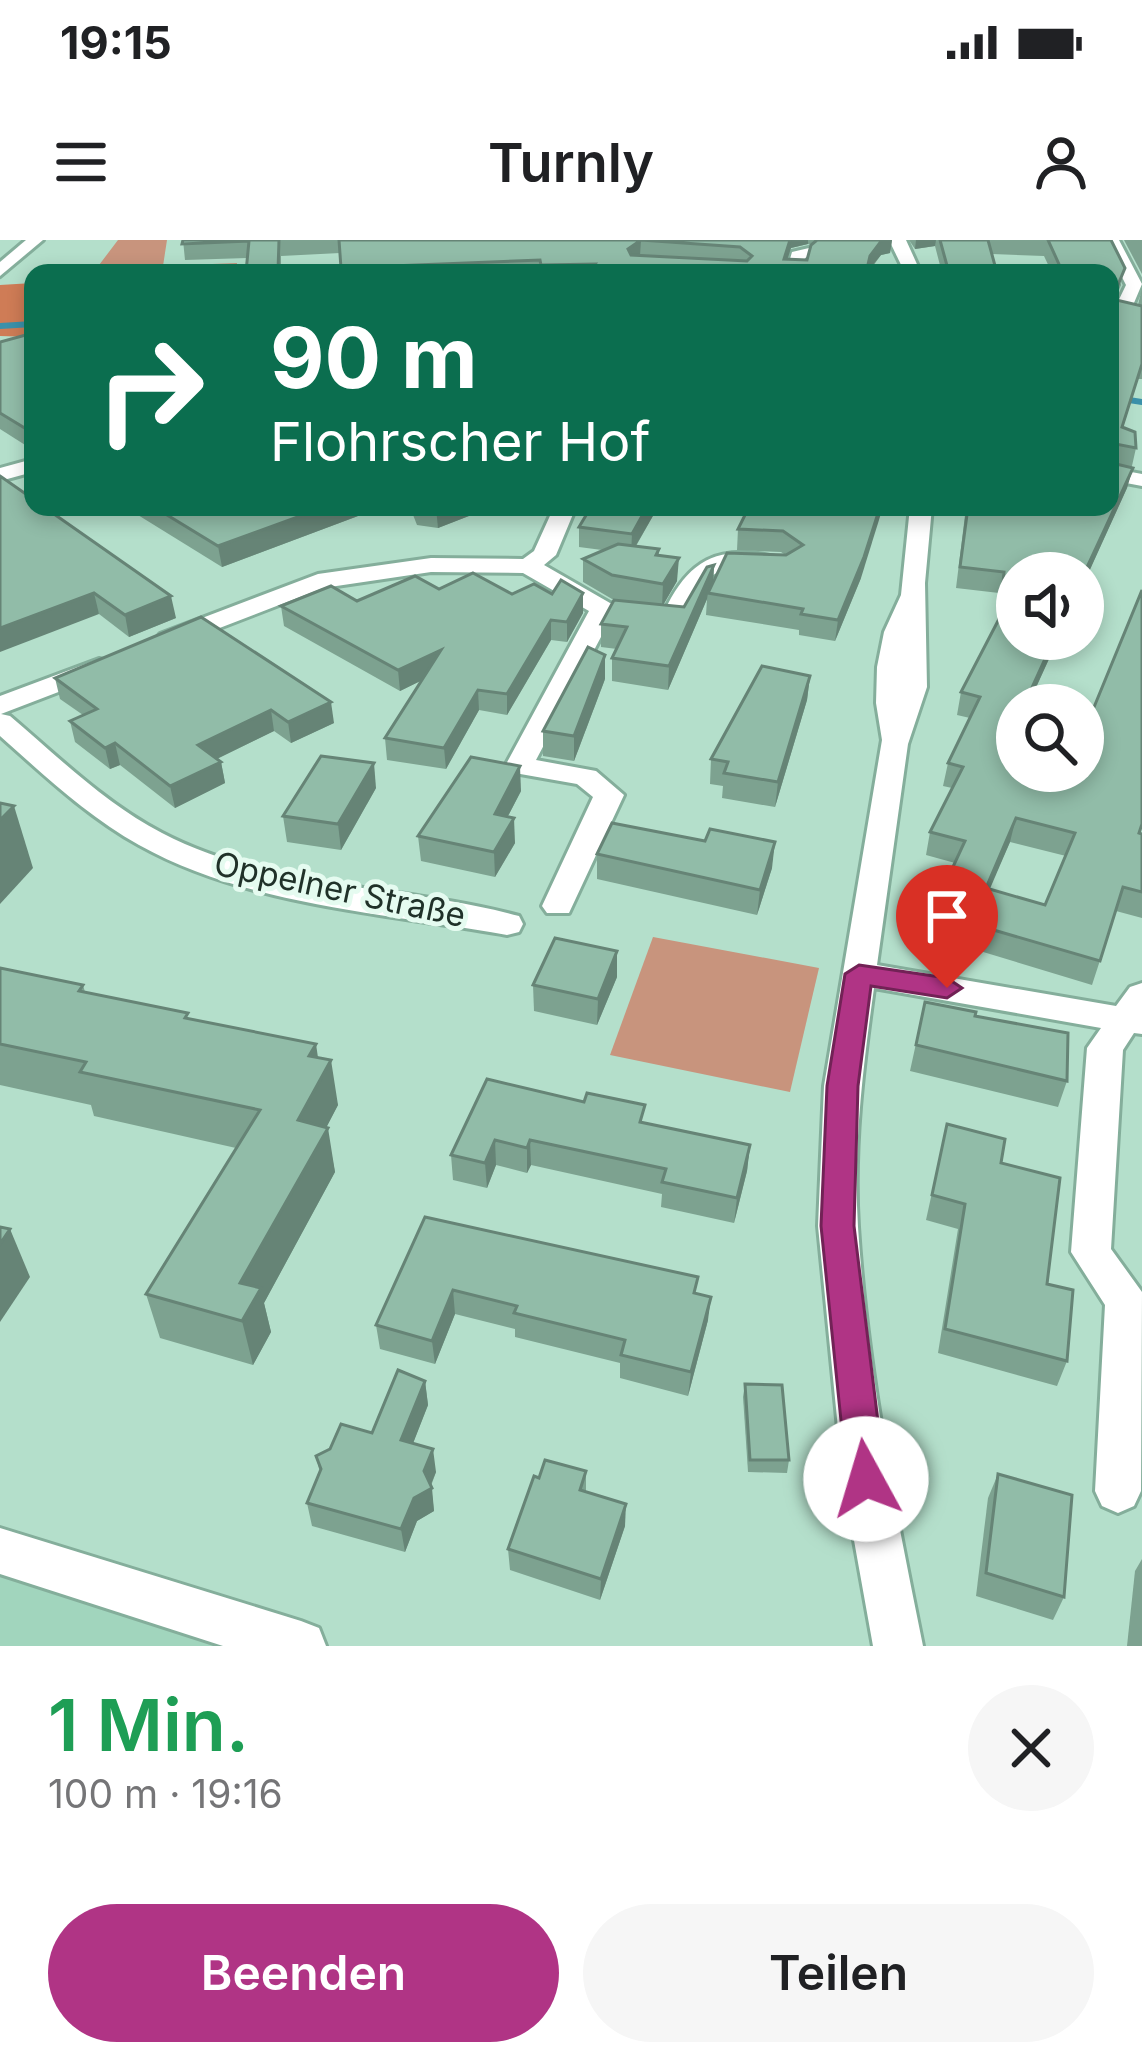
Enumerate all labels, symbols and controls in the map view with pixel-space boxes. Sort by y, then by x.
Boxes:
text: 19:15 [60,15,172,70]
icon: menu [48,129,114,195]
icon: person [1028,129,1094,195]
text: Turnly [488,130,654,195]
text: 90 m [270,307,478,408]
icon: right [72,312,228,468]
text: Flohrscher Hof [270,409,650,474]
map controls [996,552,1104,792]
button: sound [996,552,1104,660]
button: search [996,684,1104,792]
street label: Oppelner Straße [211,843,469,935]
pin [896,865,998,988]
icon: arrive [914,883,980,949]
position arrow [803,1416,929,1542]
text: 1 Min. [48,1681,249,1768]
button: close [968,1685,1094,1811]
text: 100 m · 19:16 [48,1770,283,1817]
button: Beenden [48,1904,559,2042]
button: Teilen [583,1904,1094,2042]

